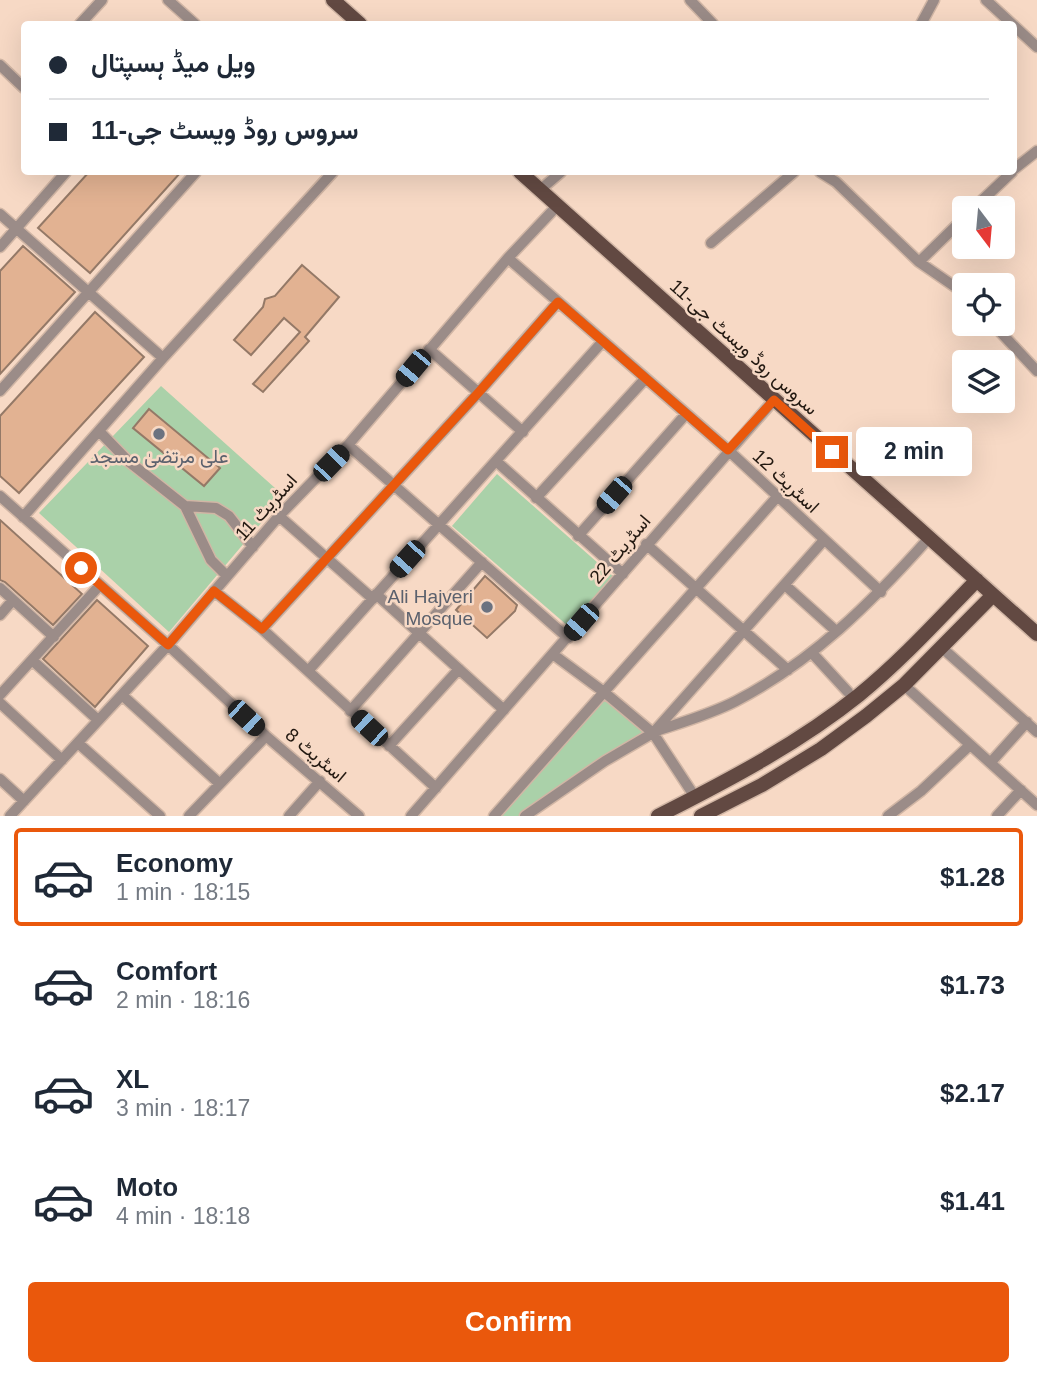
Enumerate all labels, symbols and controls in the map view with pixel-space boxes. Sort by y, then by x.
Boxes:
text: ویل میڈ ہسپتال [91,48,255,78]
text: سروس روڈ ویسٹ جی-11 [91,115,359,145]
north arrow [952,196,1015,259]
map controls [952,196,1015,413]
button: locate [952,273,1015,336]
street label: سروس روڈ ویسٹ جی-11 [665,275,822,420]
car [392,345,435,391]
button: layers [952,350,1015,413]
marker: علی مرتضیٰ مسجد [151,426,167,442]
callout: 2 min [856,428,972,476]
route end [816,436,848,468]
text: 2 min [884,438,944,464]
car [309,441,354,485]
street label: اسٹریٹ 12 [748,445,824,518]
place label: علی مرتضیٰ مسجد [90,446,228,468]
street label: اسٹریٹ 11 [231,470,302,545]
car [593,472,636,518]
street label: اسٹریٹ 22 [585,510,656,588]
car [386,536,429,582]
route start [65,552,97,584]
place label: Ali Hajveri Mosque [387,586,473,629]
marker: Ali Hajveri Mosque [479,599,495,615]
car [560,599,603,645]
car [224,696,269,740]
car [347,706,392,750]
street label: اسٹریٹ 8 [281,724,351,787]
icon: car [32,846,95,909]
text: Economy [116,848,233,878]
text: $1.28 [940,862,1005,892]
text: 1 min · 18:15 [116,879,250,905]
icon: car [32,954,95,1017]
text: Comfort [116,956,217,986]
text: $1.73 [940,970,1005,1000]
text: 2 min · 18:16 [116,987,250,1013]
icon: car [32,1062,95,1125]
text: XL [116,1064,149,1094]
text: $2.17 [940,1078,1005,1108]
text: 3 min · 18:17 [116,1095,250,1121]
icon: car [32,1170,95,1233]
text: Moto [116,1172,178,1202]
text: $1.41 [940,1186,1005,1216]
text: 4 min · 18:18 [116,1203,250,1229]
button: Confirm [28,1282,1009,1362]

